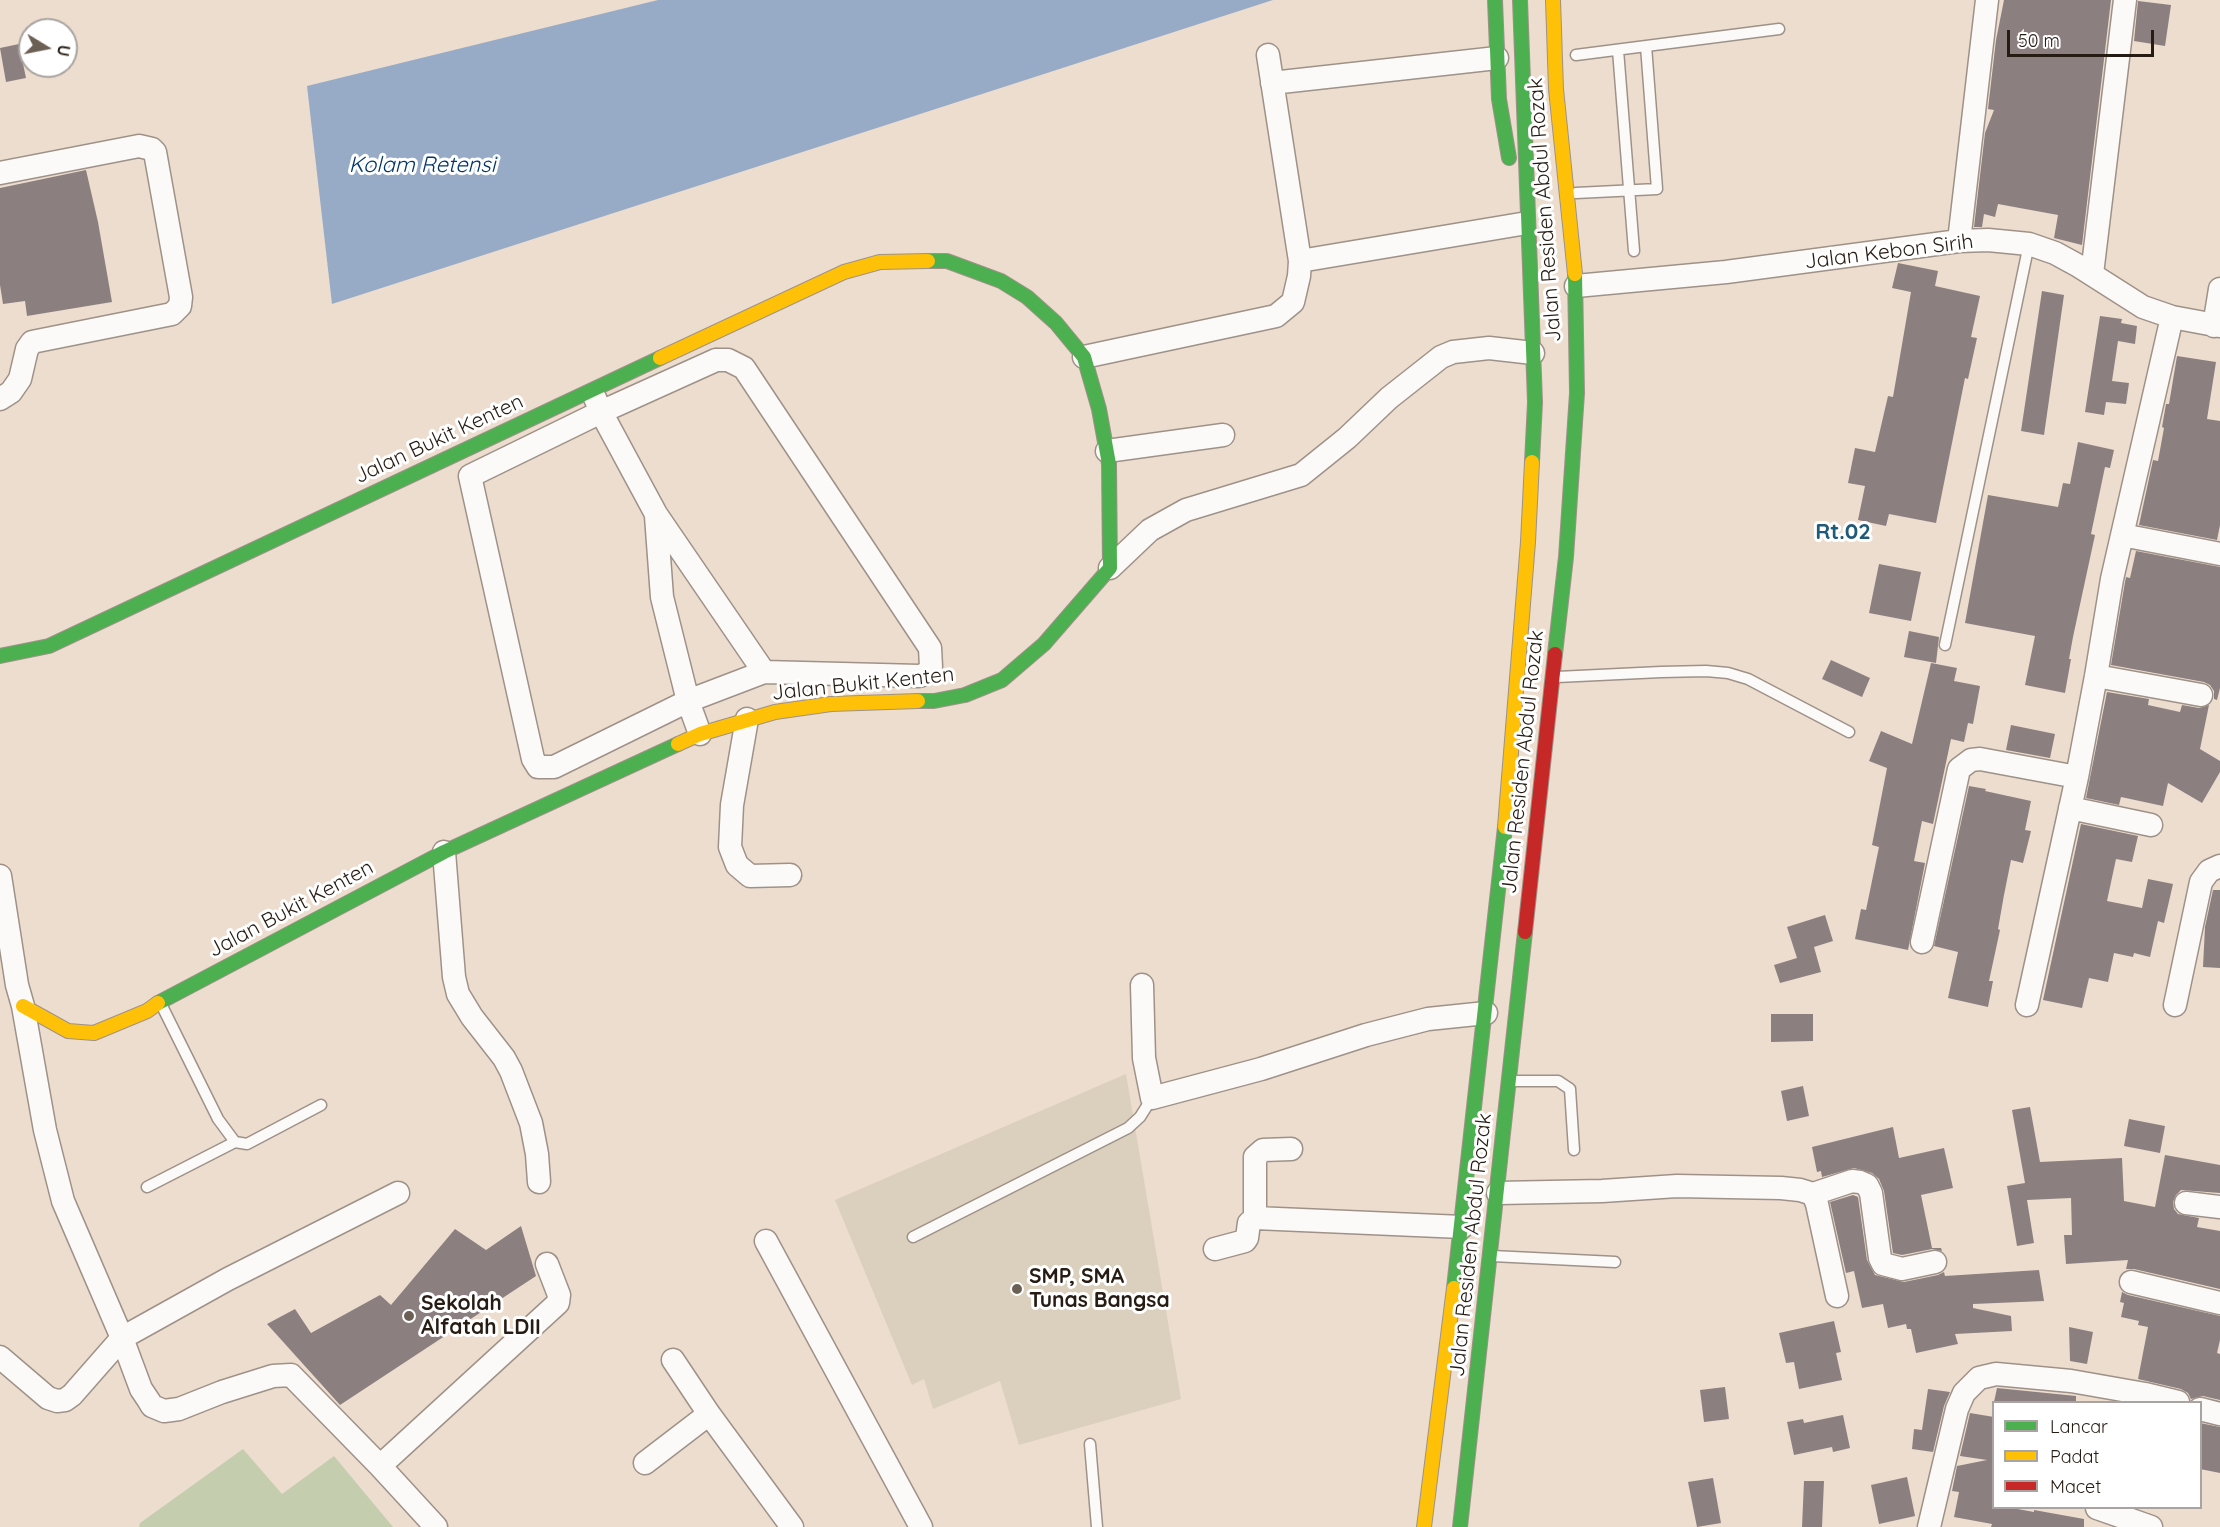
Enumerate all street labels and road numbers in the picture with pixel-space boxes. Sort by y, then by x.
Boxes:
street label: Jalan Residen Abdul Rozak [1523,77,1567,343]
street label: Jalan Kebon Sirih [1803,229,1975,275]
street label: Jalan Bukit Kenten [351,389,527,489]
street label: Jalan Residen Abdul Rozak [1497,629,1549,895]
street label: Jalan Bukit Kenten [771,662,955,706]
street label: Jalan Bukit Kenten [204,855,378,963]
street label: Jalan Residen Abdul Rozak [1445,1112,1497,1378]

